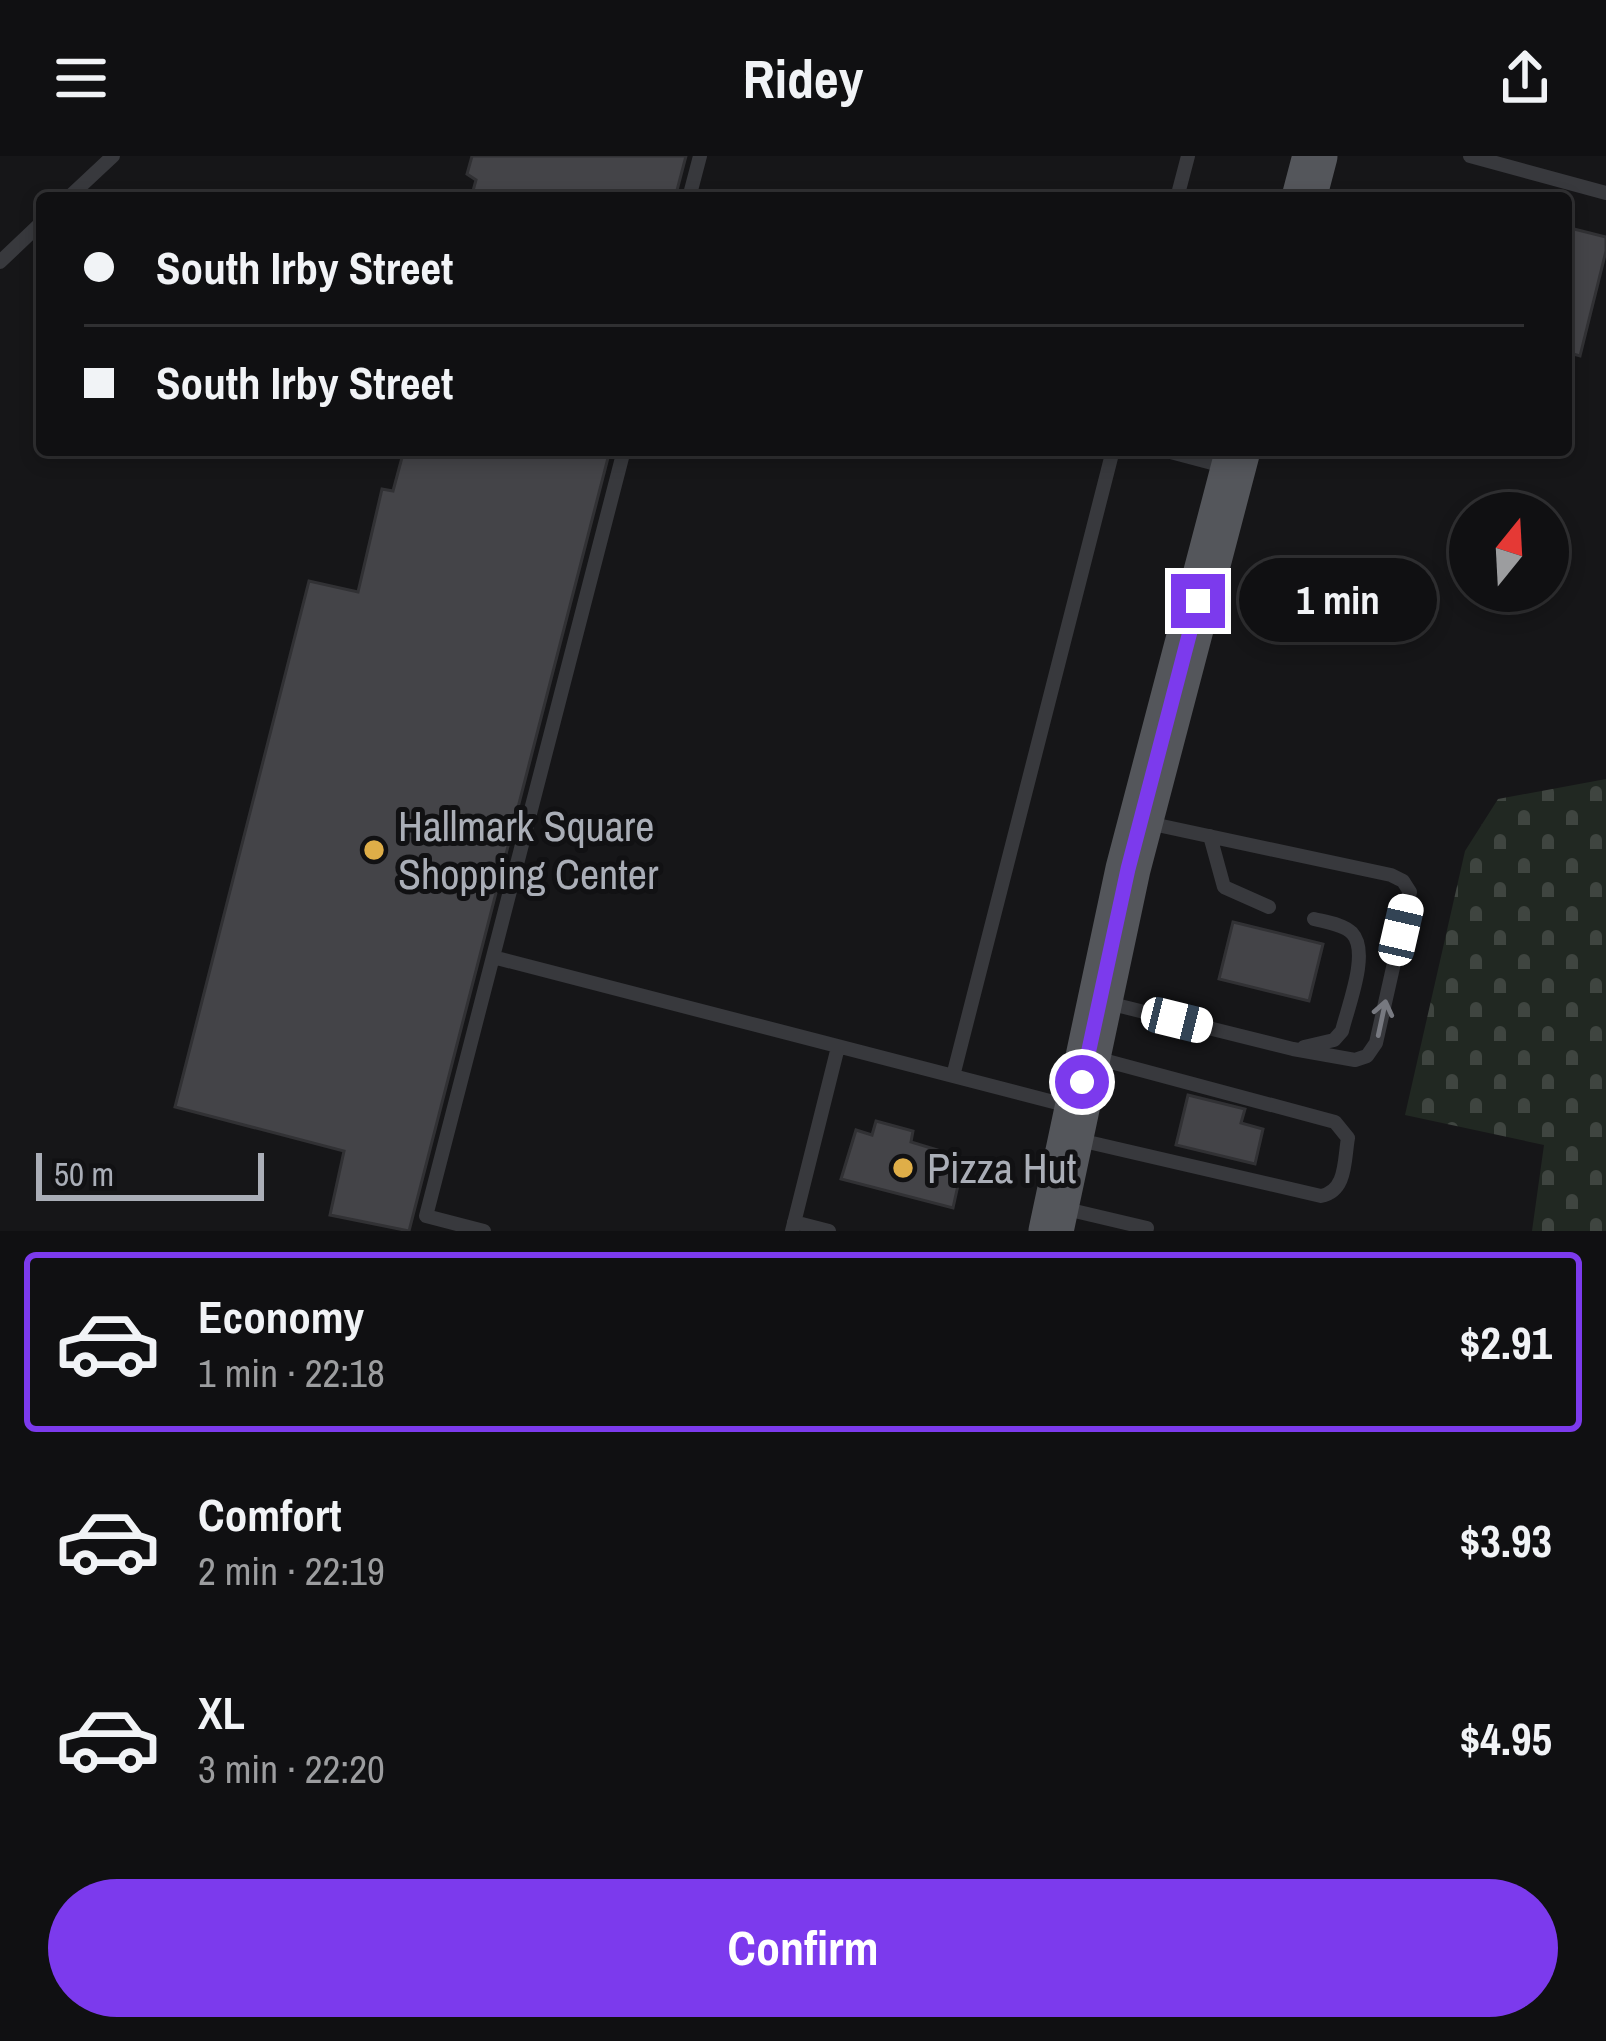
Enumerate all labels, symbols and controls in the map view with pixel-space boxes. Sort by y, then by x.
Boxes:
text: Ridey [743,42,863,115]
icon: menu [48,45,114,111]
icon: share [1492,45,1558,111]
text: South Irby Street [156,237,453,298]
text: South Irby Street [156,352,453,413]
north arrow [1449,492,1569,612]
map controls [1449,492,1569,612]
callout: 1 min [1240,559,1438,643]
route end [1171,574,1225,628]
text: 1 min [1296,574,1380,626]
place label: Hallmark Square Shopping Center [398,798,659,902]
marker: Hallmark Square Shopping Center [361,837,387,863]
car [1375,891,1427,969]
car [1138,994,1216,1046]
one-way arrow [1371,1000,1394,1038]
route start [1055,1055,1109,1109]
place label: Pizza Hut [927,1140,1076,1196]
scale bar [36,1147,264,1200]
text: 50 m [54,1152,114,1196]
marker: Pizza Hut [890,1155,916,1181]
text: Economy [198,1286,364,1347]
icon: car [54,1288,162,1396]
text: $2.91 [1460,1312,1552,1373]
text: 1 min · 22:18 [198,1347,385,1399]
text: Comfort [198,1484,341,1545]
icon: car [54,1486,162,1594]
text: $3.93 [1460,1510,1552,1571]
text: 2 min · 22:19 [198,1545,385,1597]
text: XL [198,1682,245,1743]
icon: car [54,1684,162,1792]
text: $4.95 [1460,1708,1552,1769]
text: 3 min · 22:20 [198,1743,385,1795]
button: Confirm [48,1879,1558,2017]

